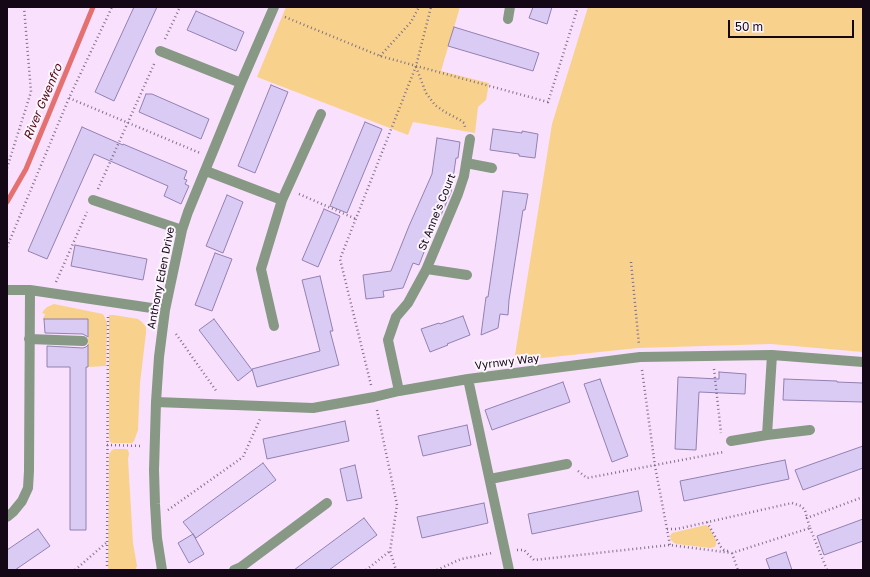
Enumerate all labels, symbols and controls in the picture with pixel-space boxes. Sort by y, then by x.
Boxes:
scale bar [730,12,856,38]
text: 50 m [735,19,763,34]
water label: River Gwenfro [21,62,65,142]
street label: St Anne's Court [416,172,458,252]
street label: Anthony Eden Drive [145,226,177,330]
street label: Vyrnwy Way [474,352,540,372]

